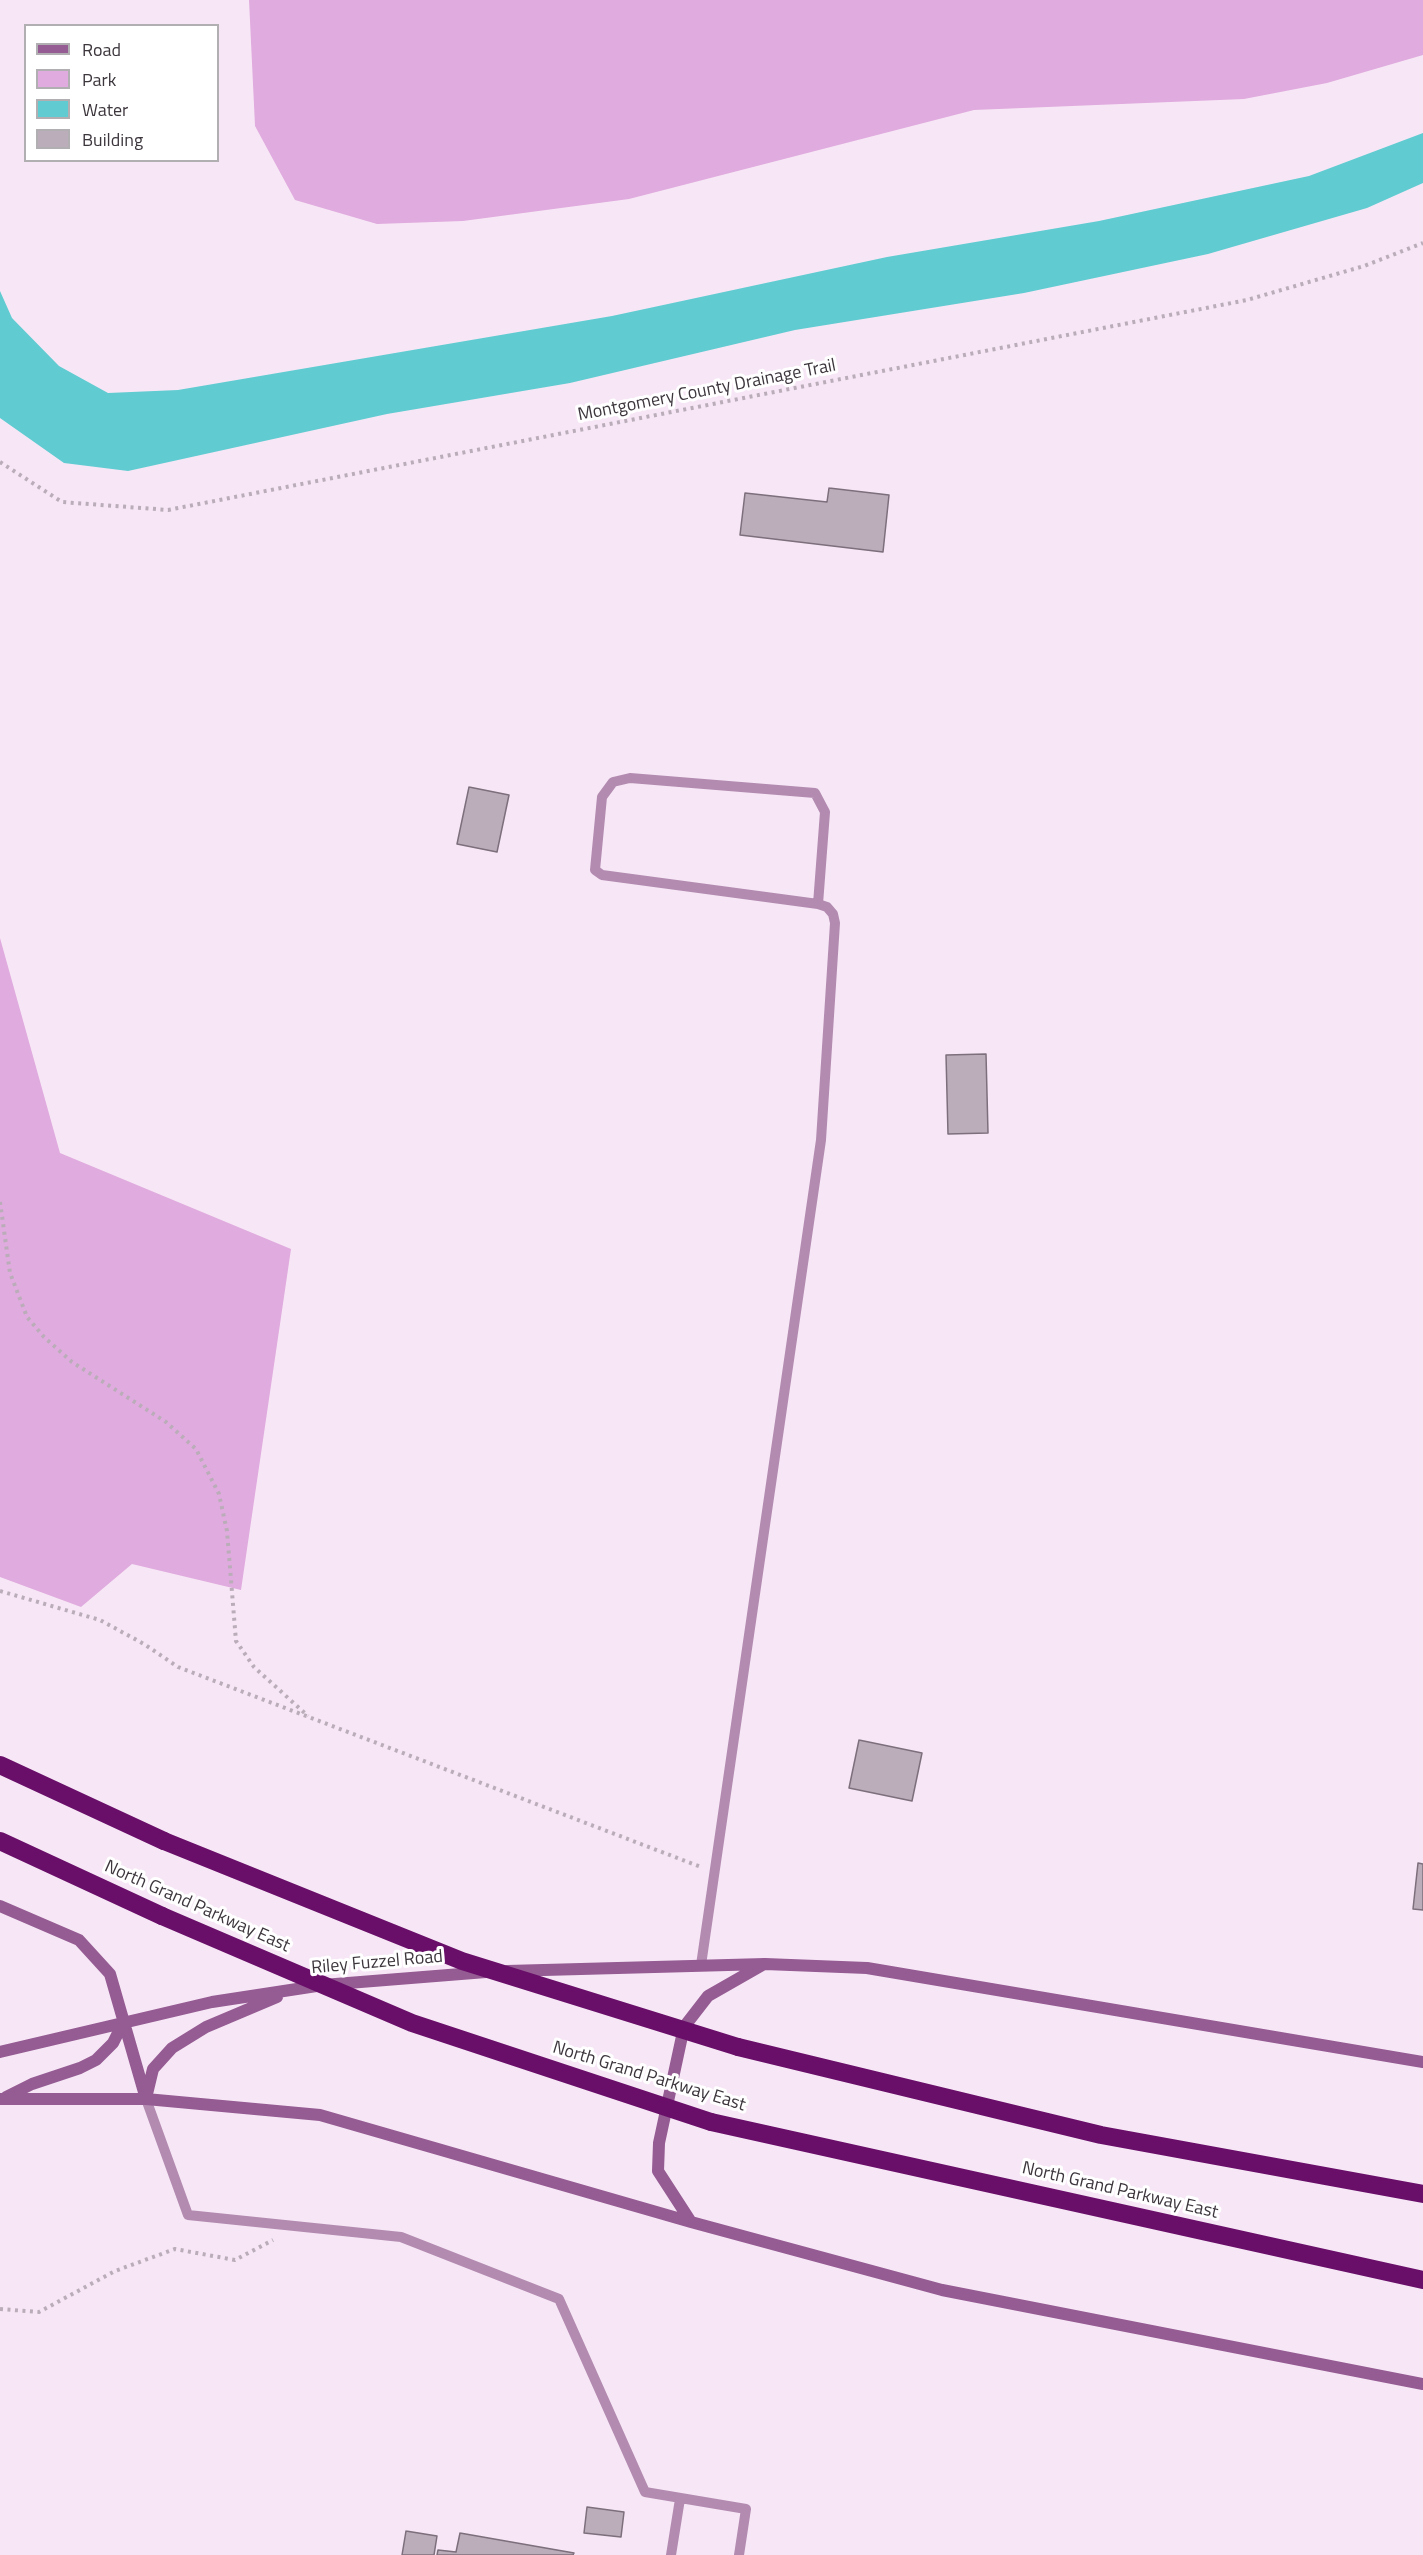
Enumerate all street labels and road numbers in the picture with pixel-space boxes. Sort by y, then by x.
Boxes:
street label: Montgomery County Drainage Trail [576,355,838,427]
street label: North Grand Parkway East [101,1856,293,1958]
street label: Riley Fuzzel Road [310,1946,444,1980]
street label: North Grand Parkway East [550,2037,748,2117]
street label: North Grand Parkway East [1020,2158,1220,2224]

